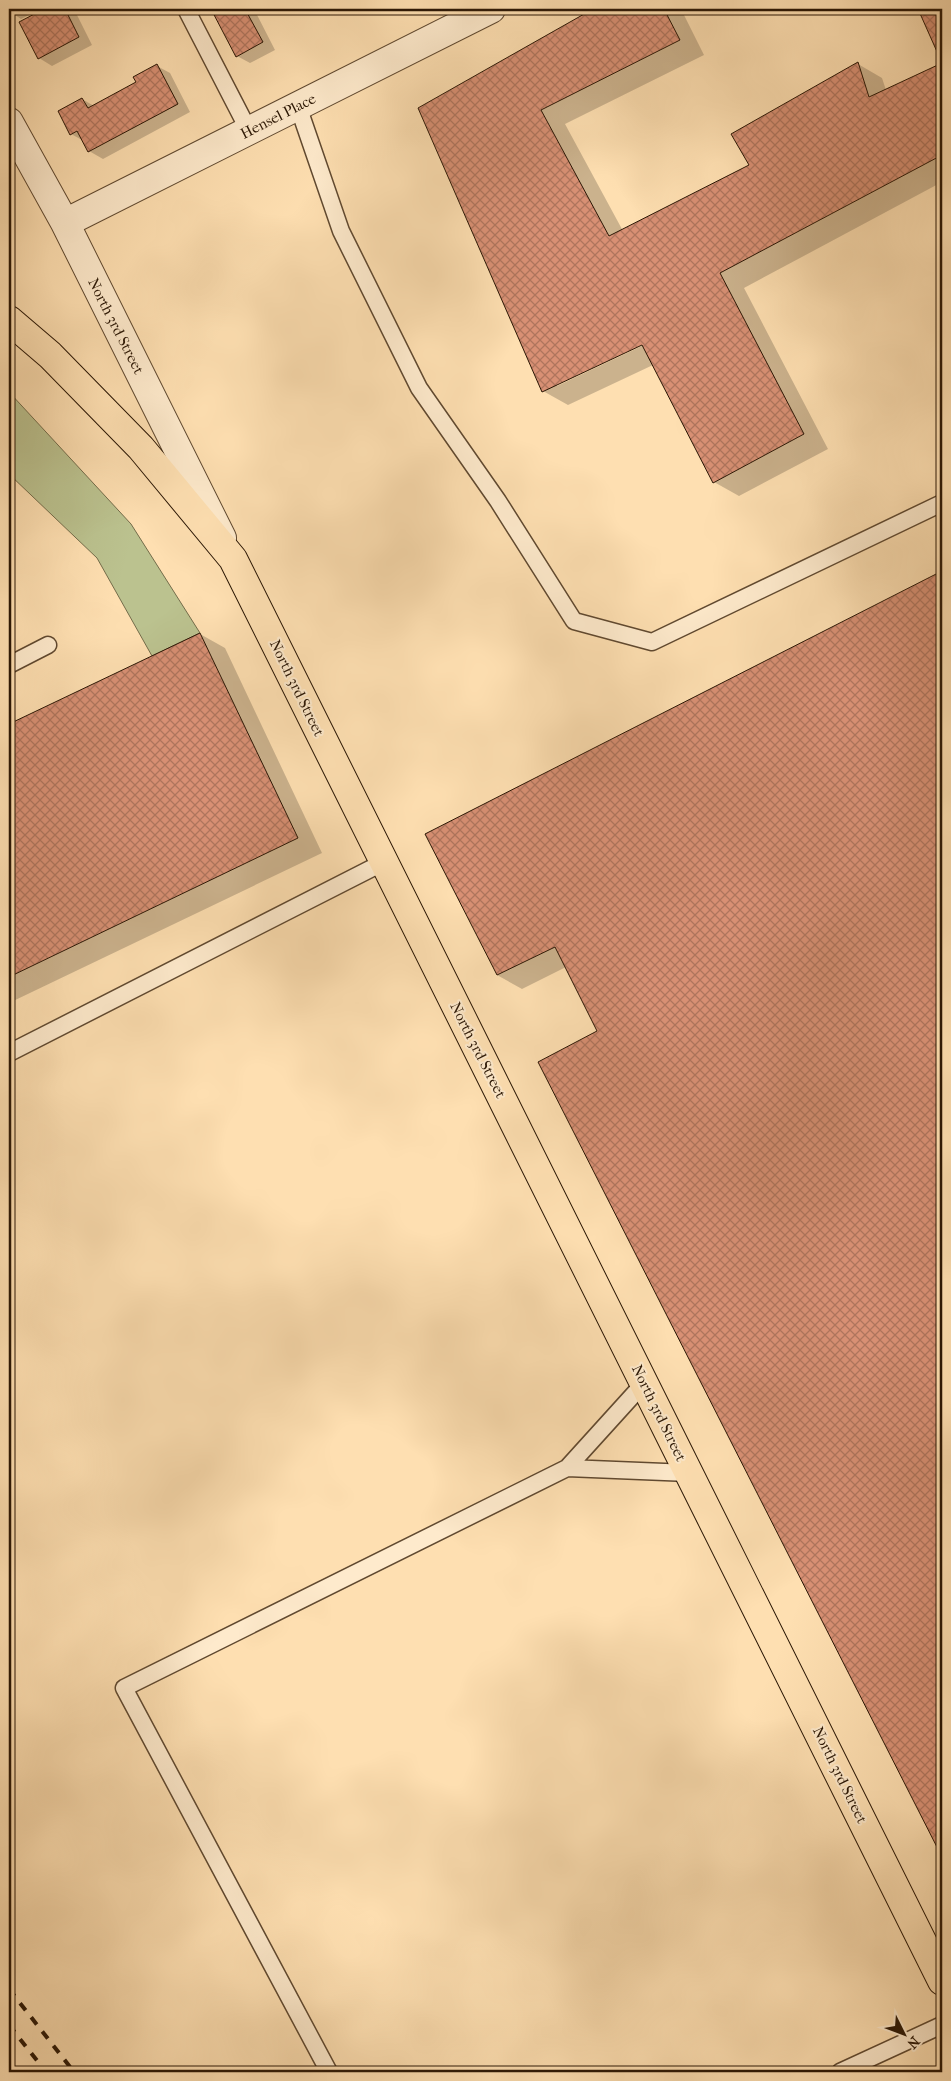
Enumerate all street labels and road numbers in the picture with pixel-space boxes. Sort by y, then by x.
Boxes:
street label: Hensel Place [237,89,319,143]
street label: North 3rd Street [84,275,148,378]
street label: North 3rd Street [266,637,328,740]
street label: North 3rd Street [446,999,510,1102]
street label: North 3rd Street [628,1362,690,1465]
street label: North 3rd Street [809,1724,871,1827]

